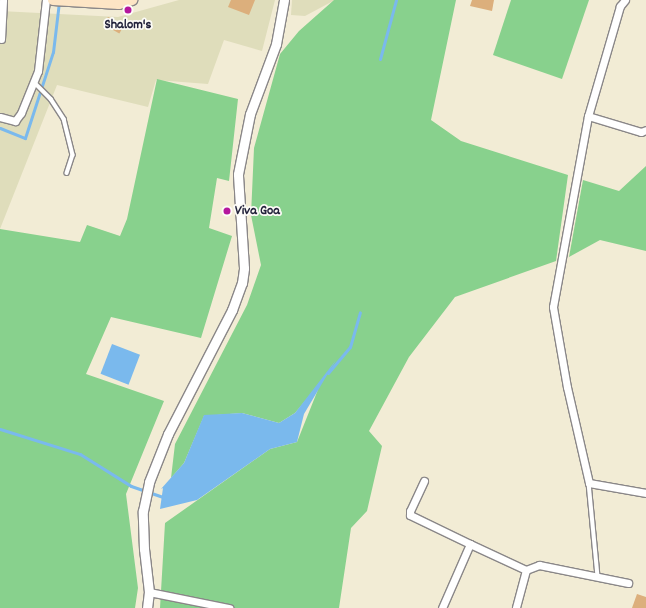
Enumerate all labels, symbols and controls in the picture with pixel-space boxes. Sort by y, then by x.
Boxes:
marker: Shalom's [123,5,133,15]
place label: Shalom's [105,17,151,33]
place label: Viva Goa [235,203,280,219]
marker: Viva Goa [222,206,232,216]

